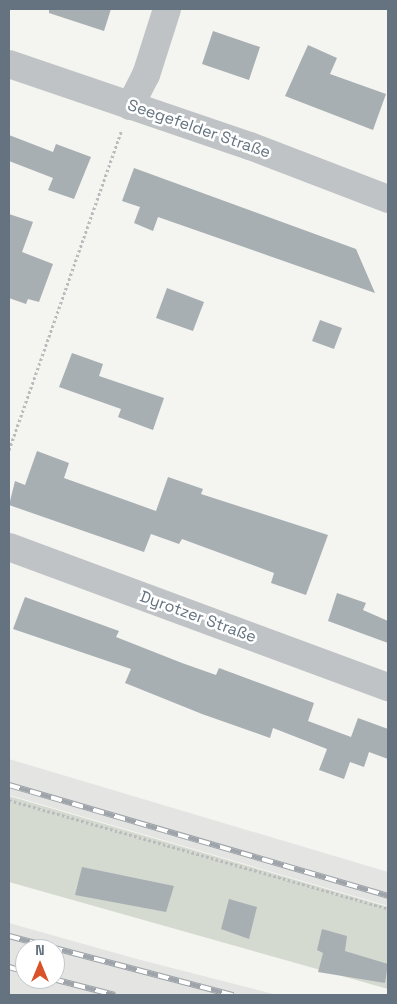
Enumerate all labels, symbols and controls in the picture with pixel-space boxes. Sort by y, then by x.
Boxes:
street label: Seegefelder Straße [125,96,273,162]
street label: Dyrotzer Straße [137,587,259,647]
north arrow [15,939,65,989]
text: N [35,941,45,959]

